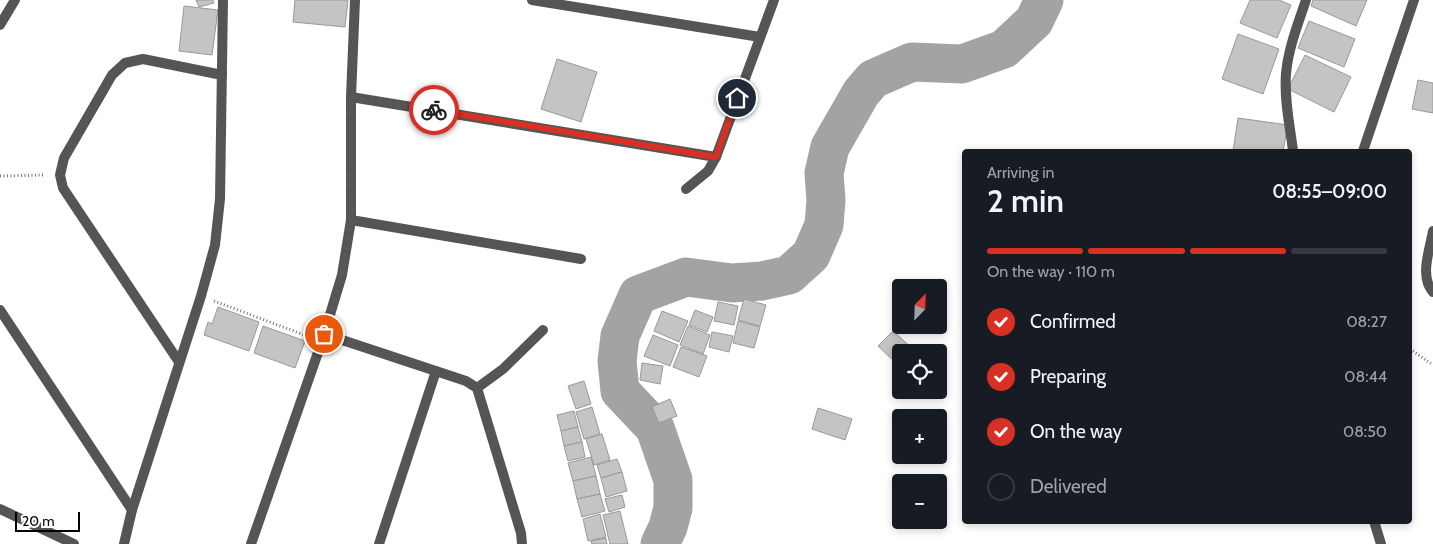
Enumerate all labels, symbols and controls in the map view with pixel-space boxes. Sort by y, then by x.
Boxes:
pin [716,77,758,119]
icon: home [723,84,751,112]
courier [409,85,459,135]
icon: bike [420,96,448,124]
text: Arriving in [987,163,1054,182]
text: 08:55–09:00 [1272,180,1387,203]
text: 2 min [987,181,1064,220]
text: On the way · 110 m [987,262,1115,281]
north arrow [892,279,948,334]
map controls [892,279,947,529]
icon: check [987,308,1015,336]
text: Confirmed [1030,310,1116,333]
text: 08:27 [1346,312,1387,331]
pin [303,313,345,355]
icon: bag [310,320,338,348]
button: locate [892,344,947,399]
icon: check [987,363,1015,391]
text: Preparing [1030,365,1106,388]
text: 08:44 [1344,367,1387,386]
button: + [892,409,947,464]
icon: check [987,418,1015,446]
text: On the way [1030,420,1122,443]
text: 08:50 [1343,422,1387,441]
button: − [892,474,947,529]
text: Delivered [1030,475,1107,498]
scale bar [15,509,80,532]
text: 20 m [22,512,55,530]

